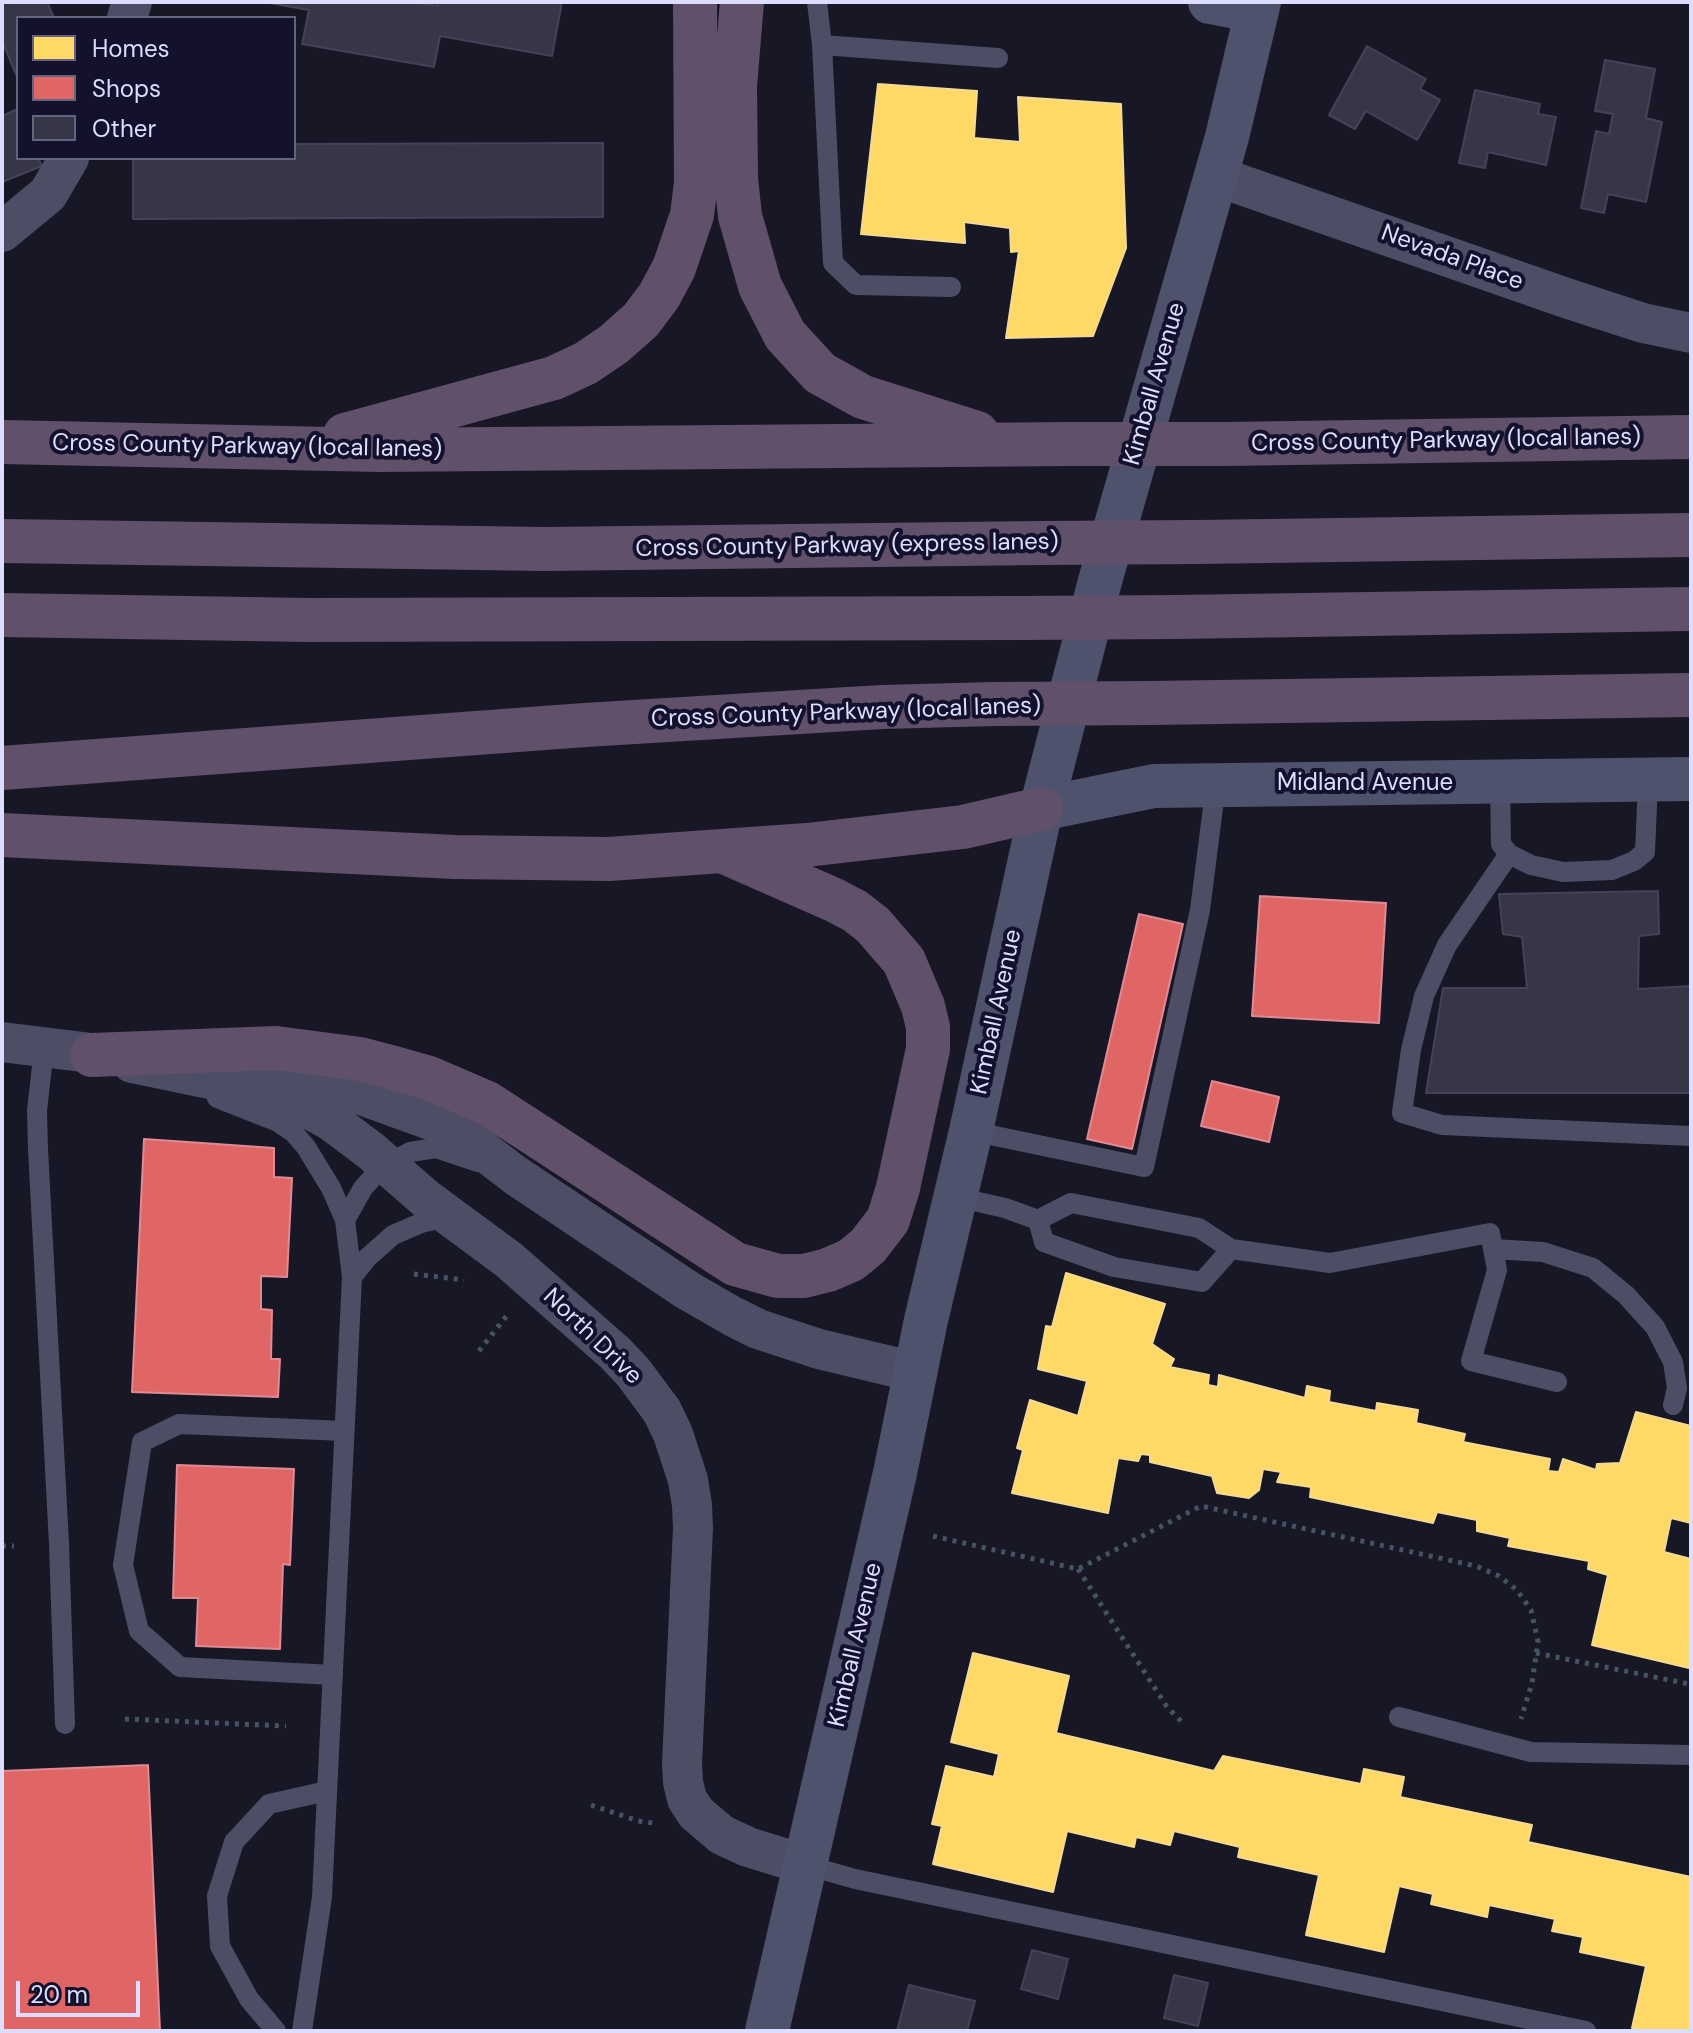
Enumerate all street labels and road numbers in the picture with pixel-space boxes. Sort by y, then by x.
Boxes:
street label: Nevada Place [1377,219,1527,297]
street label: Kimball Avenue [1118,299,1192,469]
street label: Cross County Parkway (local lanes) [1251,423,1641,459]
street label: Cross County Parkway (local lanes) [52,429,442,465]
street label: Cross County Parkway (express lanes) [635,528,1059,564]
street label: Cross County Parkway (local lanes) [651,692,1041,734]
street label: Midland Avenue [1277,770,1453,798]
street label: Kimball Avenue [965,927,1029,1097]
street label: North Drive [537,1283,647,1391]
street label: Kimball Avenue [823,1560,889,1730]

